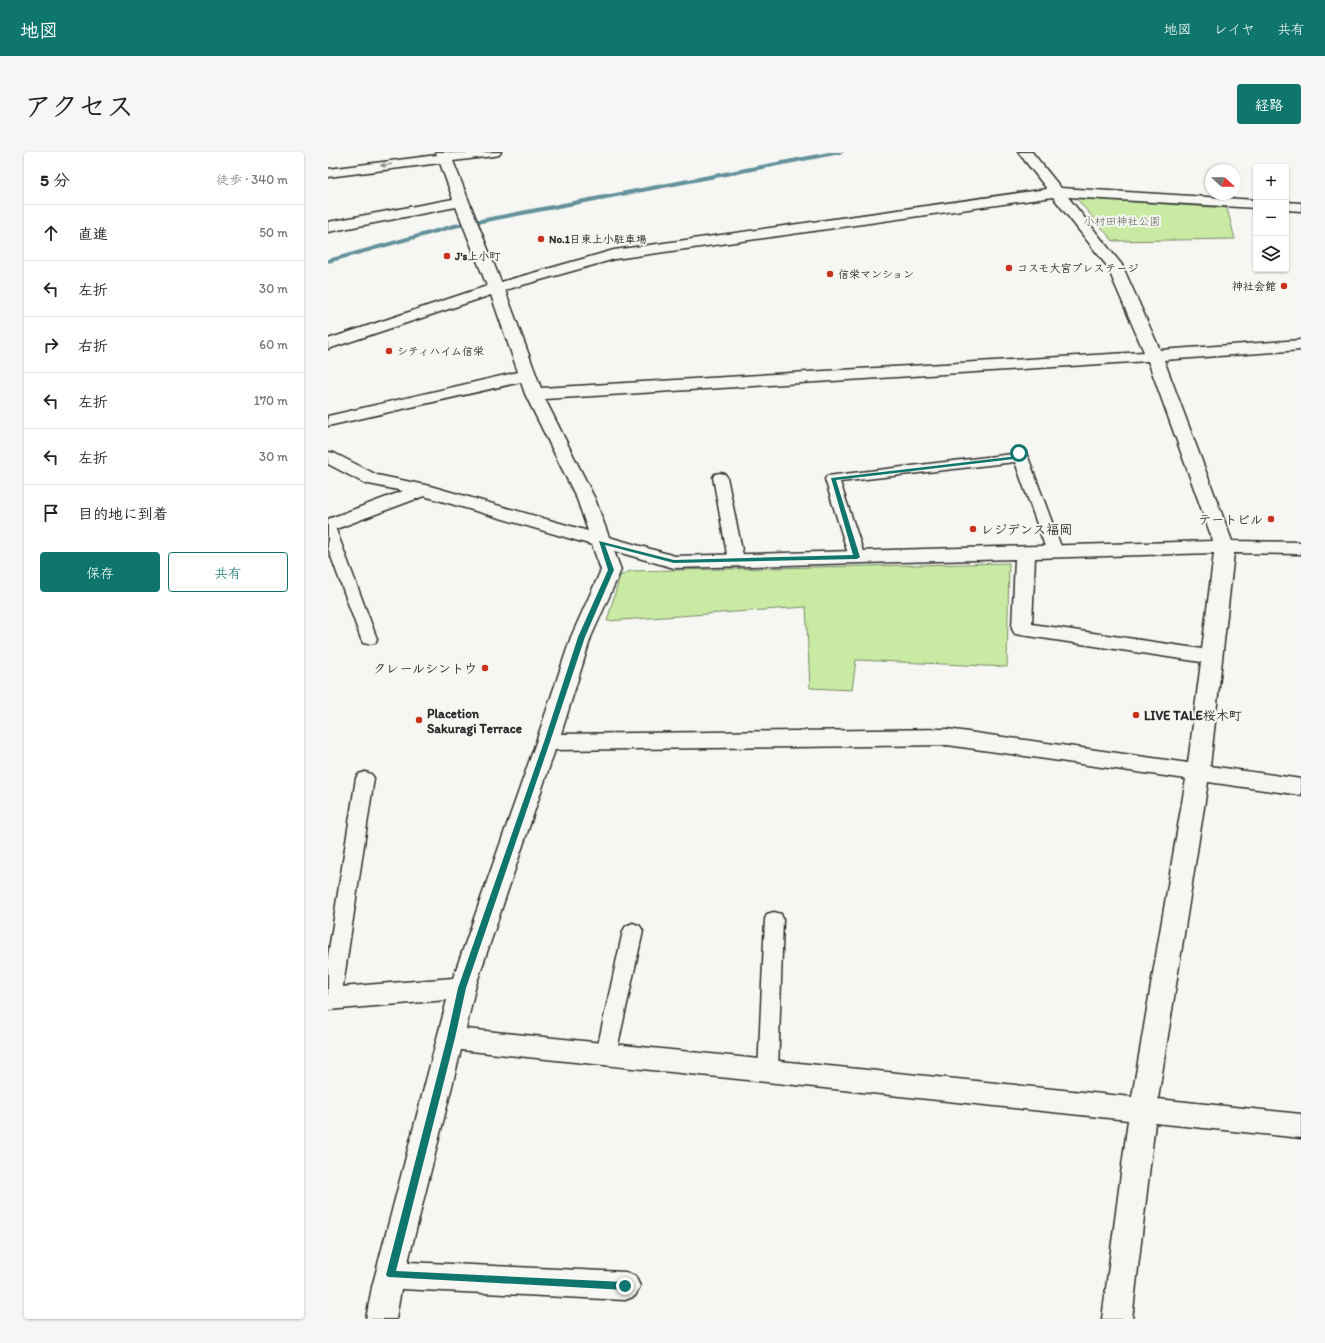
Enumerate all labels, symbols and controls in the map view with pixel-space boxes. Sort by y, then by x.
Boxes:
text: 地図 [20,19,58,42]
text: 地図 [1164,21,1192,38]
text: レイヤ [1214,21,1255,38]
text: 共有 [1277,21,1305,38]
button: 経路 [1237,84,1301,124]
text: アクセス [24,89,134,123]
one-way arrow [380,162,392,169]
north arrow [1205,164,1241,200]
map controls [1253,164,1289,272]
button: + [1253,164,1289,200]
text: 5 分 [40,170,70,190]
text: 徒歩 · 340 m [216,172,288,187]
button: − [1253,200,1289,236]
park label: 小村田神社公園 [1084,215,1161,228]
icon: ahead [40,222,62,244]
text: 直進 [78,225,108,243]
text: 50 m [259,225,288,240]
place label: No.1日東上小駐車場 [549,233,647,246]
marker: No.1日東上小駐車場 [536,234,546,244]
button: layers [1253,236,1289,272]
place label: J's上小町 [454,250,501,263]
marker: J's上小町 [442,251,452,261]
place label: コスモ大宮プレステージ [1017,262,1138,275]
marker: コスモ大宮プレステージ [1004,263,1014,273]
place label: 信栄マンション [838,268,914,281]
marker: 信栄マンション [825,269,835,279]
icon: left [40,278,62,300]
place label: 神社会館 [1232,280,1276,293]
text: 左折 [78,281,108,299]
text: 30 m [259,281,288,296]
marker: 神社会館 [1279,281,1289,291]
icon: right [40,334,62,356]
text: 右折 [78,337,108,355]
text: 60 m [259,337,288,352]
place label: シティハイム信栄 [397,345,484,358]
marker: シティハイム信栄 [384,346,394,356]
icon: left [40,390,62,412]
text: 左折 [78,393,108,411]
text: 170 m [254,393,288,408]
route start [1010,444,1028,462]
icon: left [40,446,62,468]
text: 左折 [78,449,108,467]
text: 30 m [259,449,288,464]
icon: arrive [40,502,62,524]
text: 目的地に到着 [78,505,168,523]
place label: テートビル [1198,512,1263,527]
marker: テートビル [1266,514,1276,524]
place label: レジデンス福岡 [981,522,1072,537]
marker: レジデンス福岡 [968,524,978,534]
button: 保存 [40,552,160,592]
button: 共有 [168,552,288,592]
place label: クレールシントウ [373,661,477,676]
marker: クレールシントウ [480,663,490,673]
place label: Placetion Sakuragi Terrace [427,706,522,737]
place label: LIVE TALE桜木町 [1144,708,1242,723]
marker: LIVE TALE桜木町 [1131,710,1141,720]
marker: Placetion Sakuragi Terrace [414,715,424,725]
route end [616,1277,634,1295]

